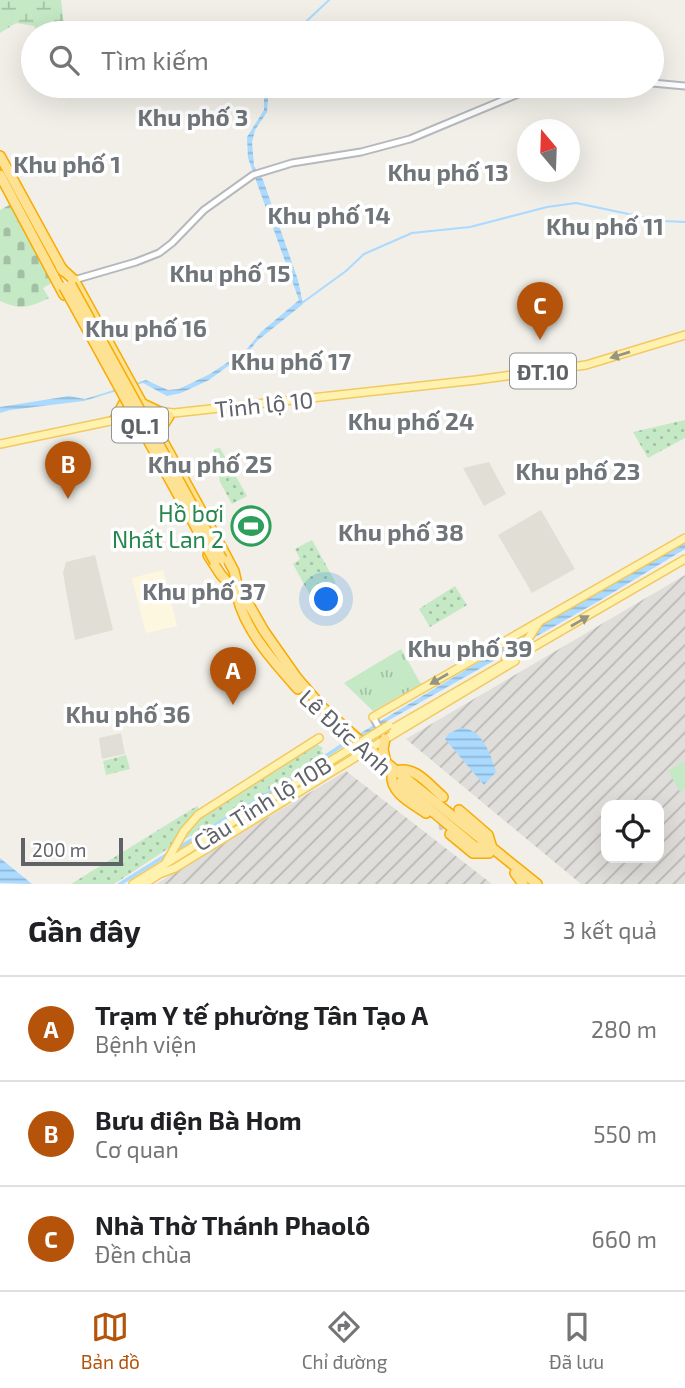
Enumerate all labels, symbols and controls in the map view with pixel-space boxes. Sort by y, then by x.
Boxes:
search box [21,21,664,98]
icon: search [45,41,83,79]
text: Tìm kiếm [101,44,209,75]
district label: Khu phố 3 [138,102,248,131]
north arrow [517,119,580,182]
district label: Khu phố 1 [13,149,121,178]
district label: Khu phố 13 [387,157,509,186]
district label: Khu phố 14 [268,200,390,229]
district label: Khu phố 11 [546,211,664,240]
district label: Khu phố 15 [170,258,290,287]
pin: C [517,282,563,340]
district label: Khu phố 16 [85,313,207,342]
district label: Khu phố 17 [231,346,351,375]
one-way arrow [609,351,630,361]
road number: ĐT.10 [510,354,576,388]
street label: Tỉnh lộ 10 [213,385,315,423]
district label: Khu phố 24 [348,406,474,435]
road number: QL.1 [112,408,168,442]
pin: B [45,441,91,499]
district label: Khu phố 25 [148,449,272,478]
district label: Khu phố 23 [516,456,640,485]
place label: Hồ bơi Nhất Lan 2 [112,499,224,553]
sports icon: Hồ bơi Nhất Lan 2 [230,505,272,547]
district label: Khu phố 38 [338,517,464,546]
district label: Khu phố 37 [142,576,266,605]
your location [309,582,343,616]
one-way arrow [570,615,589,627]
district label: Khu phố 39 [408,633,533,662]
pin: A [210,647,256,705]
one-way arrow [429,673,449,685]
street label: Lê Đức Anh [294,683,398,781]
district label: Khu phố 36 [66,699,191,728]
street label: Cầu Tỉnh lộ 10B [188,750,336,856]
map controls [601,800,664,863]
button: locate [601,800,664,863]
scale bar [21,835,122,867]
text: 200 m [32,838,86,861]
text: Gần đây [28,912,141,948]
text: 3 kết quả [563,916,657,944]
text: Trạm Y tế phường Tân Tạo A [95,999,428,1030]
text: A [43,1015,59,1043]
text: 280 m [591,1015,657,1043]
text: Bệnh viện [95,1030,197,1058]
text: Bưu điện Bà Hom [95,1104,302,1135]
text: B [44,1120,58,1148]
text: 550 m [593,1120,657,1148]
text: Cơ quan [95,1135,179,1163]
text: Nhà Thờ Thánh Phaolô [95,1209,370,1240]
text: C [44,1225,58,1253]
text: 660 m [592,1225,657,1253]
text: Đền chùa [95,1240,192,1268]
tab: Bản đồ [81,1308,140,1373]
tab: Chỉ đường [302,1308,387,1373]
tab: Đã lưu [549,1308,604,1373]

